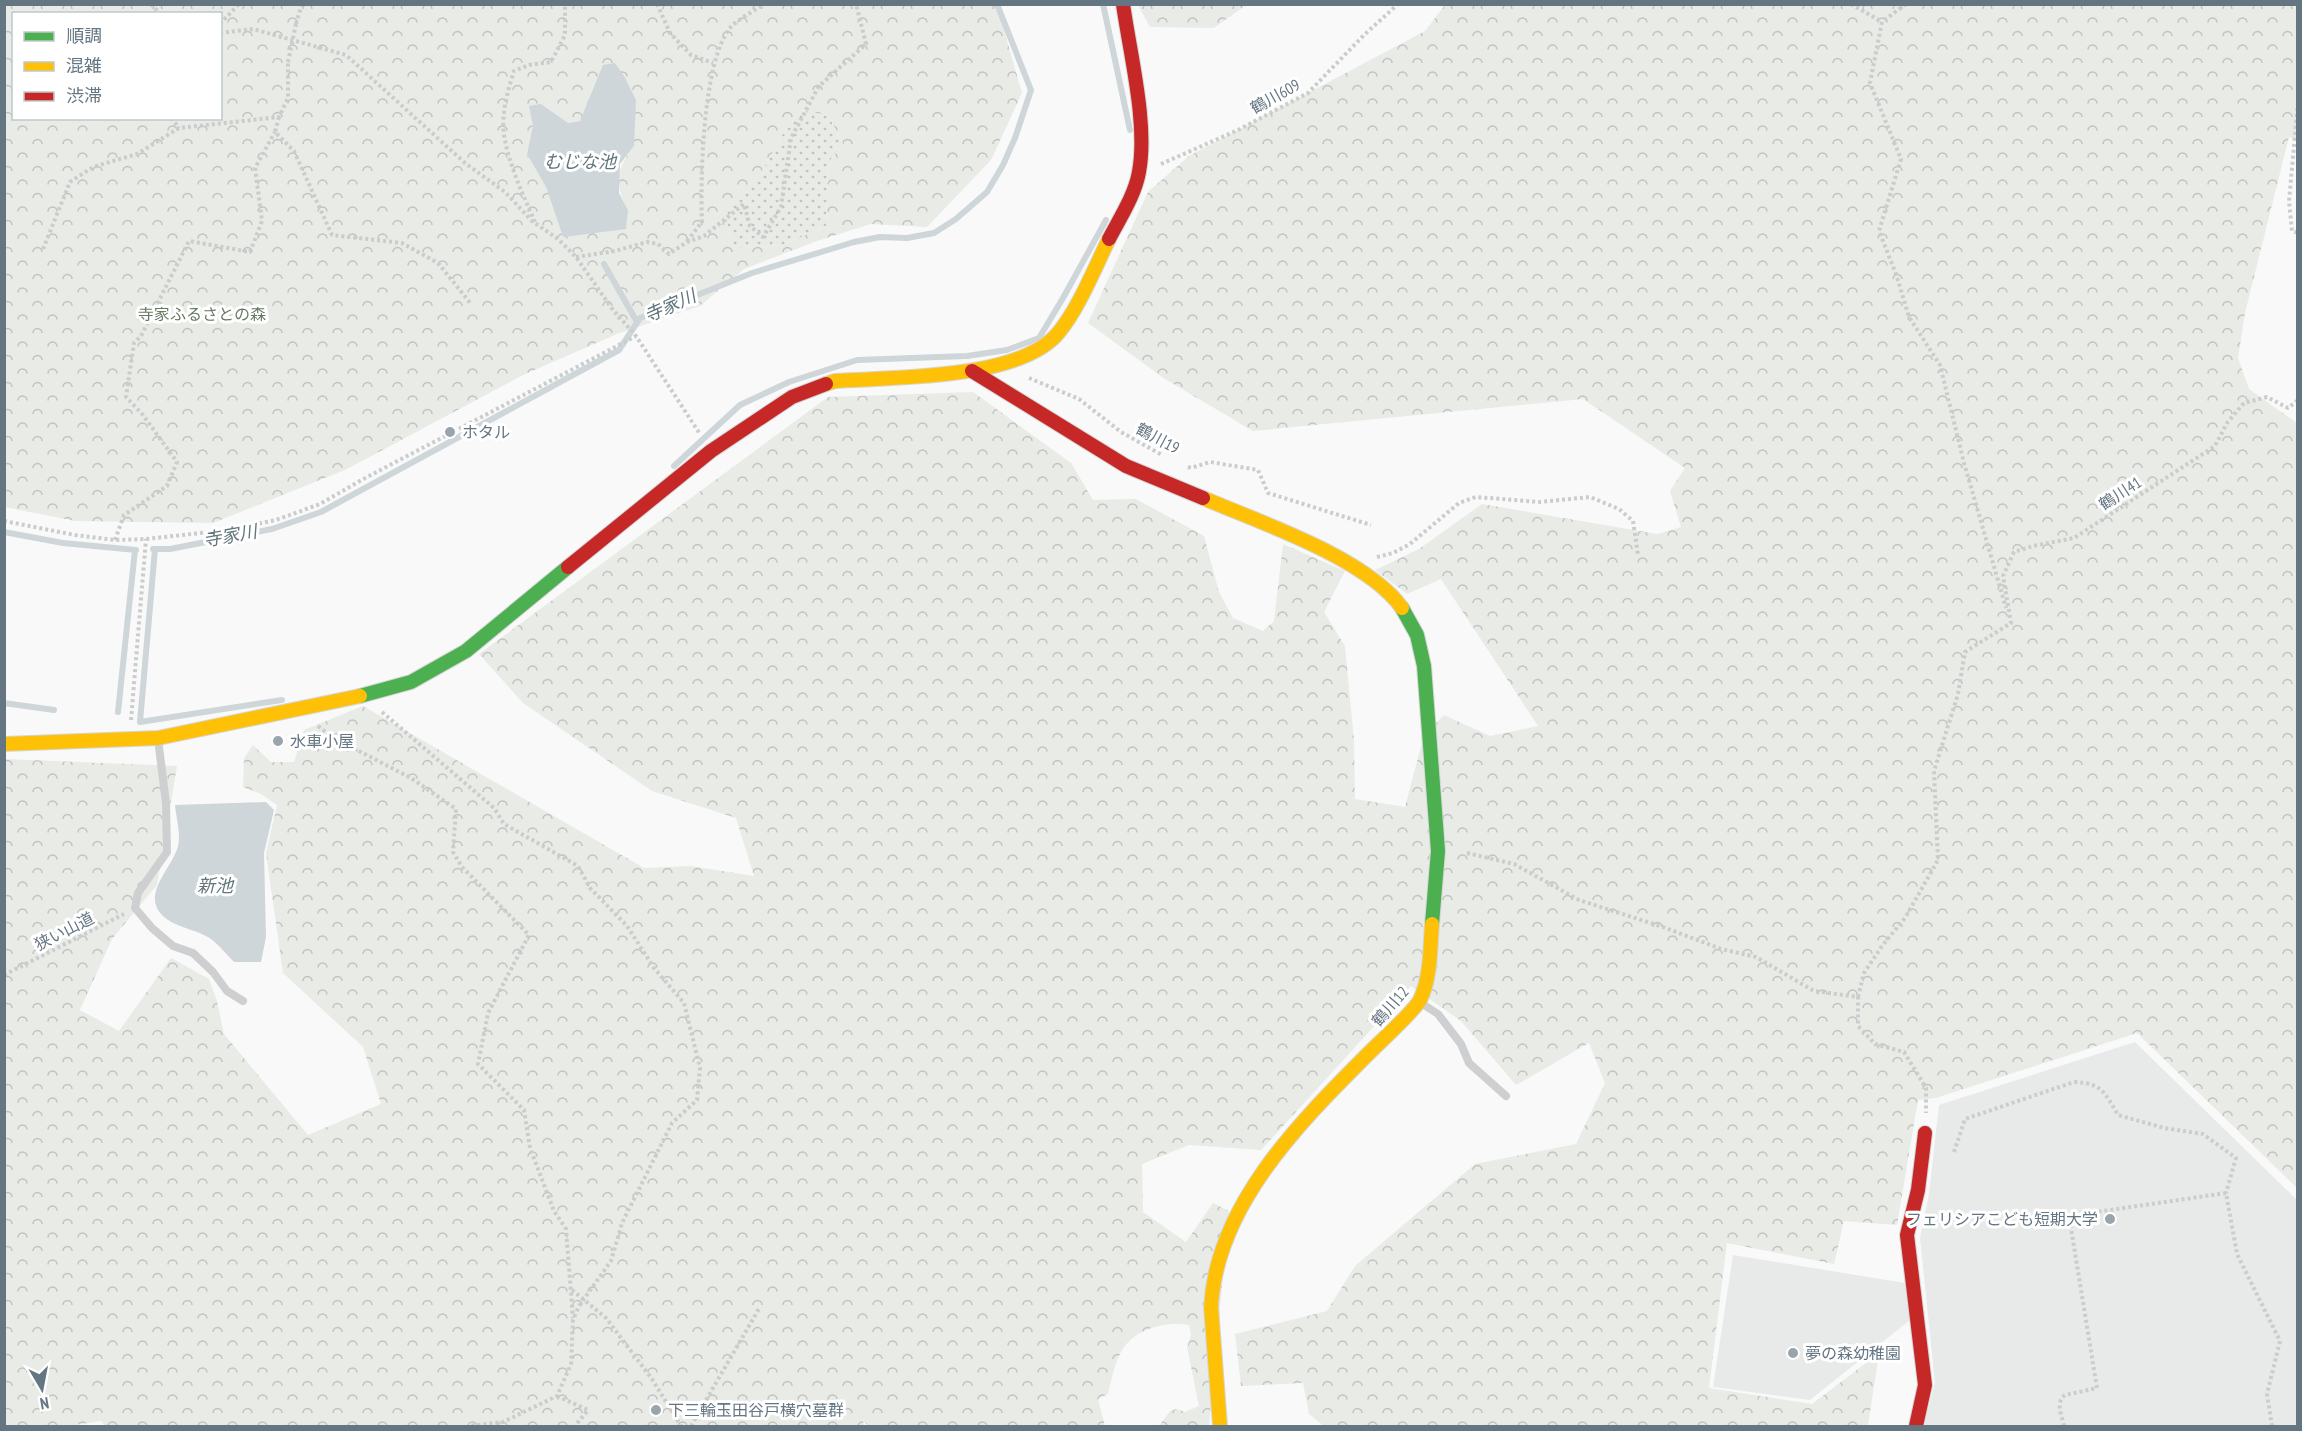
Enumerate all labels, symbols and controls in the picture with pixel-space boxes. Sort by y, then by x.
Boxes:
legend [12,12,222,120]
text: 順調 [66,24,102,47]
text: 混雑 [66,54,102,77]
street label: 鶴川609 [1247,74,1303,118]
text: 渋滞 [66,84,102,107]
water label: むじな池 [544,150,618,173]
water label: 寺家川 [640,283,701,327]
park label: 寺家ふるさとの森 [138,304,266,324]
street label: 鶴川19 [1133,418,1183,458]
place label: ホタル [462,422,510,442]
marker: ホタル [443,425,457,439]
street label: 鶴川41 [2095,472,2145,514]
water label: 寺家川 [201,519,260,552]
place label: 水車小屋 [290,731,354,751]
marker: 水車小屋 [271,734,285,748]
water label: 新池 [197,874,235,897]
street label: 狭い山道 [31,908,97,954]
street label: 鶴川12 [1367,982,1413,1030]
place label: フェリシアこども短期大学 [1906,1209,2098,1229]
marker: フェリシアこども短期大学 [2103,1212,2117,1226]
place label: 夢の森幼稚園 [1805,1343,1901,1363]
marker: 夢の森幼稚園 [1786,1346,1800,1360]
north arrow [12,1359,72,1419]
text: N [39,1393,51,1414]
place label: 下三輪玉田谷戸横穴墓群 [668,1400,844,1420]
marker: 下三輪玉田谷戸横穴墓群 [649,1403,663,1417]

